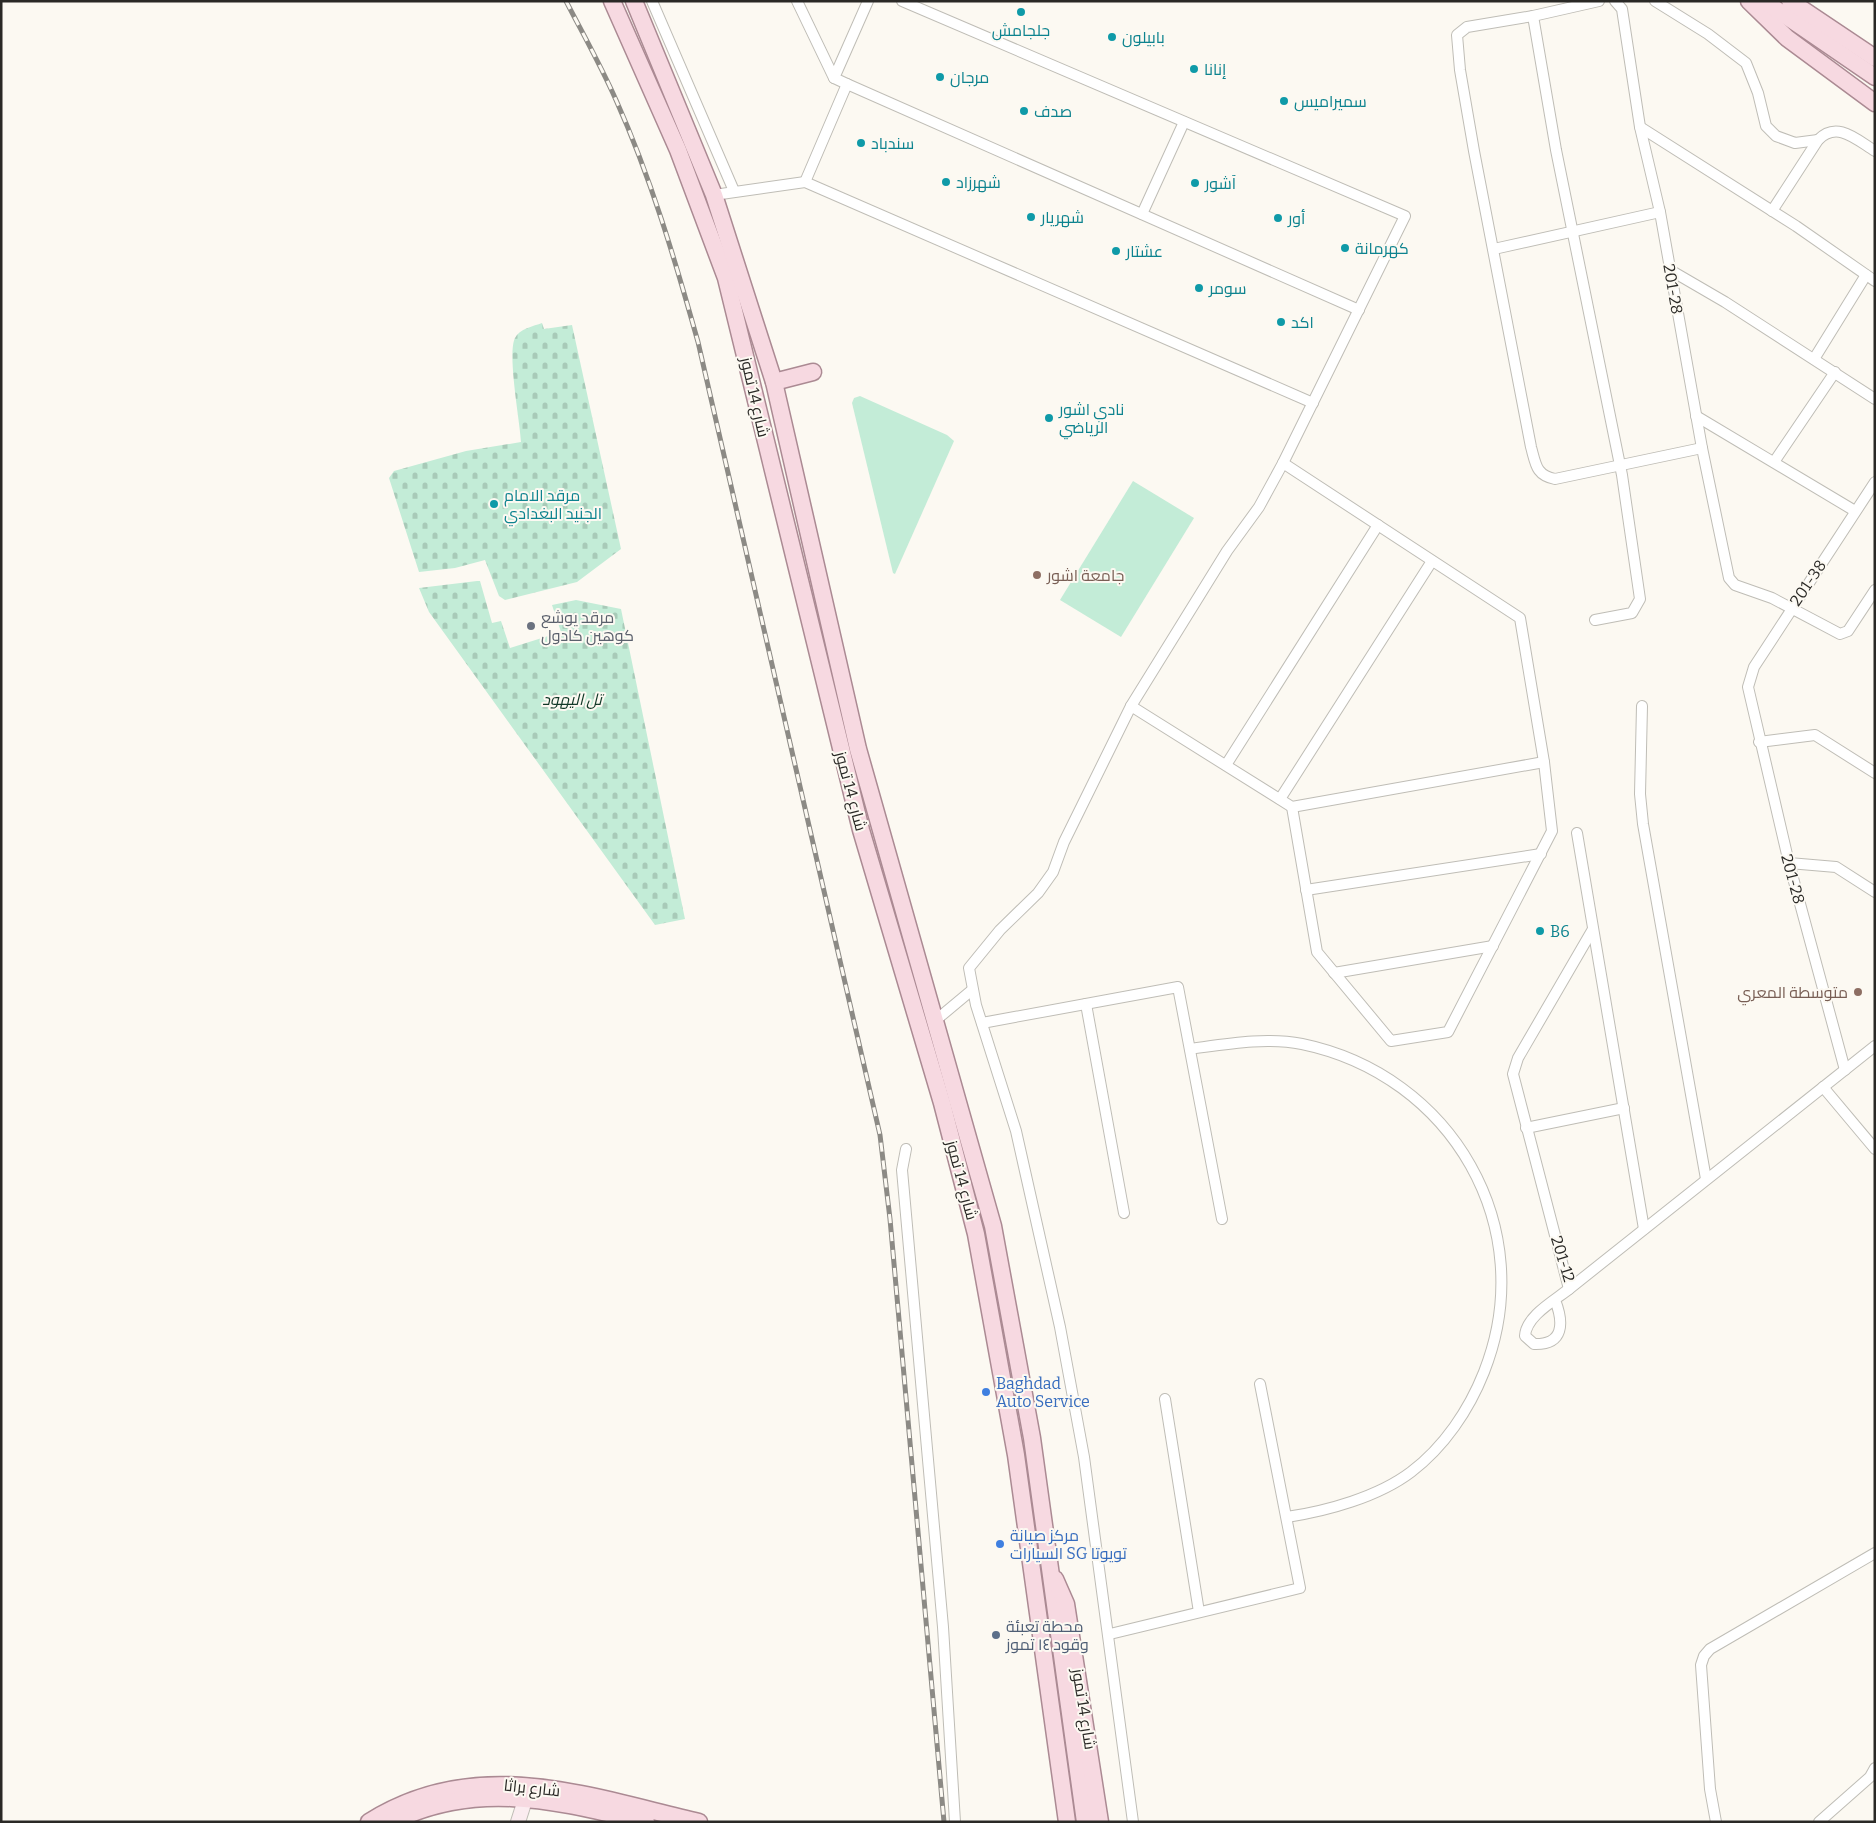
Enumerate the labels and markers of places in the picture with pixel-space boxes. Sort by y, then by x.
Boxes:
marker: جلجامش [1015,6,1027,18]
place label: جلجامش [992,21,1050,41]
place label: بابيلون [1122,28,1165,48]
marker: بابيلون [1106,31,1118,43]
place label: إنانا [1204,60,1226,79]
marker: إنانا [1188,63,1200,75]
place label: مرجان [950,68,989,88]
marker: مرجان [934,71,946,83]
place label: سميراميس [1294,92,1367,112]
marker: سميراميس [1278,95,1290,107]
place label: صدف [1034,102,1072,121]
marker: صدف [1018,105,1030,117]
place label: سندباد [871,134,914,153]
marker: سندباد [855,137,867,149]
place label: شهرزاد [956,173,1001,193]
place label: آشور [1204,174,1237,193]
marker: شهرزاد [940,176,952,188]
marker: آشور [1189,177,1201,189]
place label: شهريار [1040,208,1084,228]
place label: أور [1287,209,1305,228]
marker: شهريار [1025,211,1037,223]
marker: أور [1272,212,1284,224]
place label: كهرمانة [1355,239,1409,259]
place label: عشتار [1125,242,1163,261]
marker: كهرمانة [1339,242,1351,254]
marker: عشتار [1110,245,1122,257]
place label: سومر [1208,279,1247,298]
marker: سومر [1193,282,1205,294]
place label: اكد [1291,313,1314,332]
marker: اكد [1275,316,1287,328]
place label: نادي اشور الرياضي [1058,400,1124,440]
marker: نادي اشور الرياضي [1043,412,1055,424]
place label: مرقد الامام الجنيد البغدادي [504,486,602,527]
marker: مرقد الامام الجنيد البغدادي [488,498,500,510]
place label: جامعة اشور [1046,566,1125,585]
marker: جامعة اشور [1031,569,1043,581]
place label: مرقد يوشع كوهين كادول [541,608,634,646]
marker: مرقد يوشع كوهين كادول [525,620,537,632]
place label: B6 [1550,922,1570,941]
marker: B6 [1534,925,1546,937]
place label: متوسطة المعري [1737,983,1848,1006]
marker: متوسطة المعري [1852,986,1864,998]
place label: Baghdad Auto Service [996,1374,1090,1411]
marker: Baghdad Auto Service [980,1386,992,1398]
place label: مركز صيانة السيارات SG تويوتا [1010,1526,1128,1563]
marker: مركز صيانة السيارات SG تويوتا [994,1538,1006,1550]
place label: محطة تعبئة وقود ١٤ تموز [1005,1617,1089,1654]
marker: محطة تعبئة وقود ١٤ تموز [990,1629,1002,1641]

